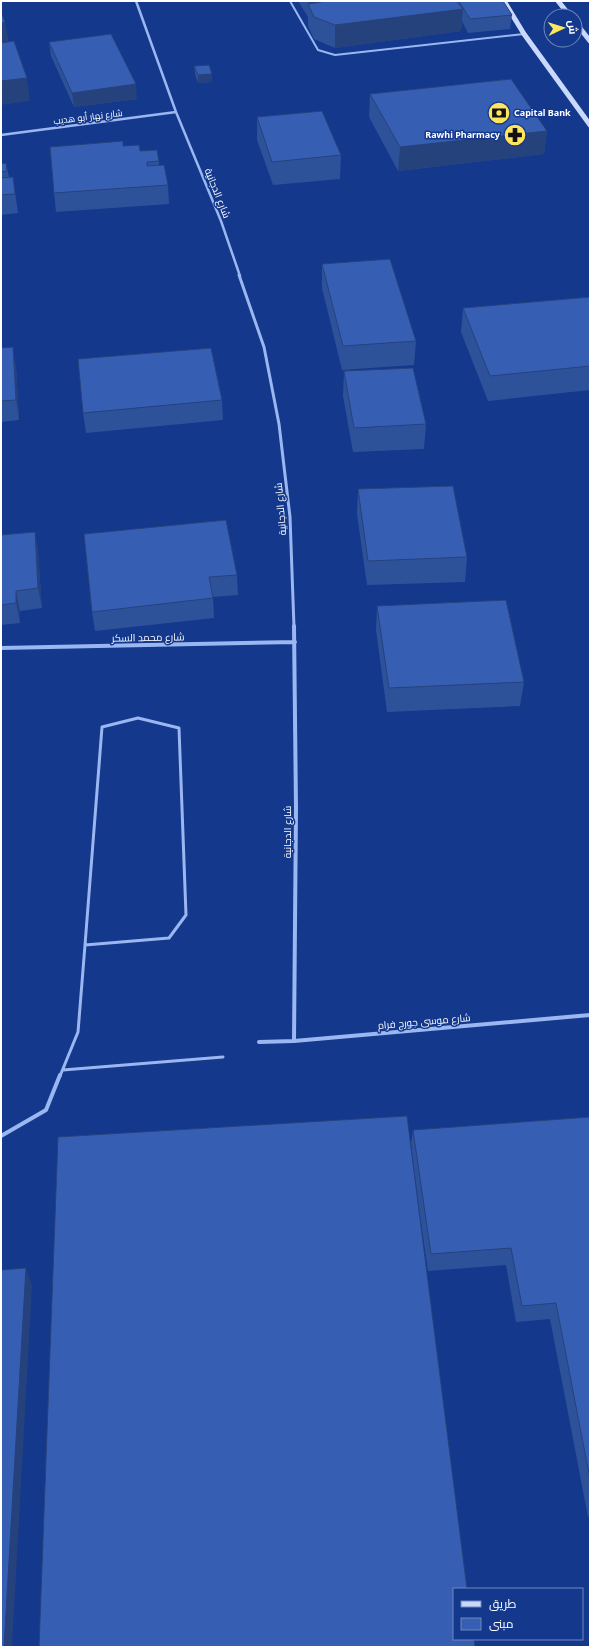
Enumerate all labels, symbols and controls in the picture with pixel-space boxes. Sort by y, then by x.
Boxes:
north arrow [543,8,583,48]
text: ش [566,20,581,35]
bank icon: Capital Bank [486,100,512,126]
street label: شارع نهار أبو هديب [53,106,123,127]
place label: Capital Bank [514,106,571,119]
pharmacy icon: Rawhi Pharmacy [502,122,528,148]
place label: Rawhi Pharmacy [425,128,501,141]
street label: شارع الدجانية [202,166,234,220]
street label: شارع الدجانية [271,482,289,536]
street label: شارع محمد السكر [111,629,184,645]
street label: شارع الدجانية [280,806,294,858]
street label: شارع موسى جورج فرام [377,1010,471,1033]
legend [453,1588,583,1640]
text: طريق [489,1595,517,1612]
text: مبنى [489,1615,514,1632]

